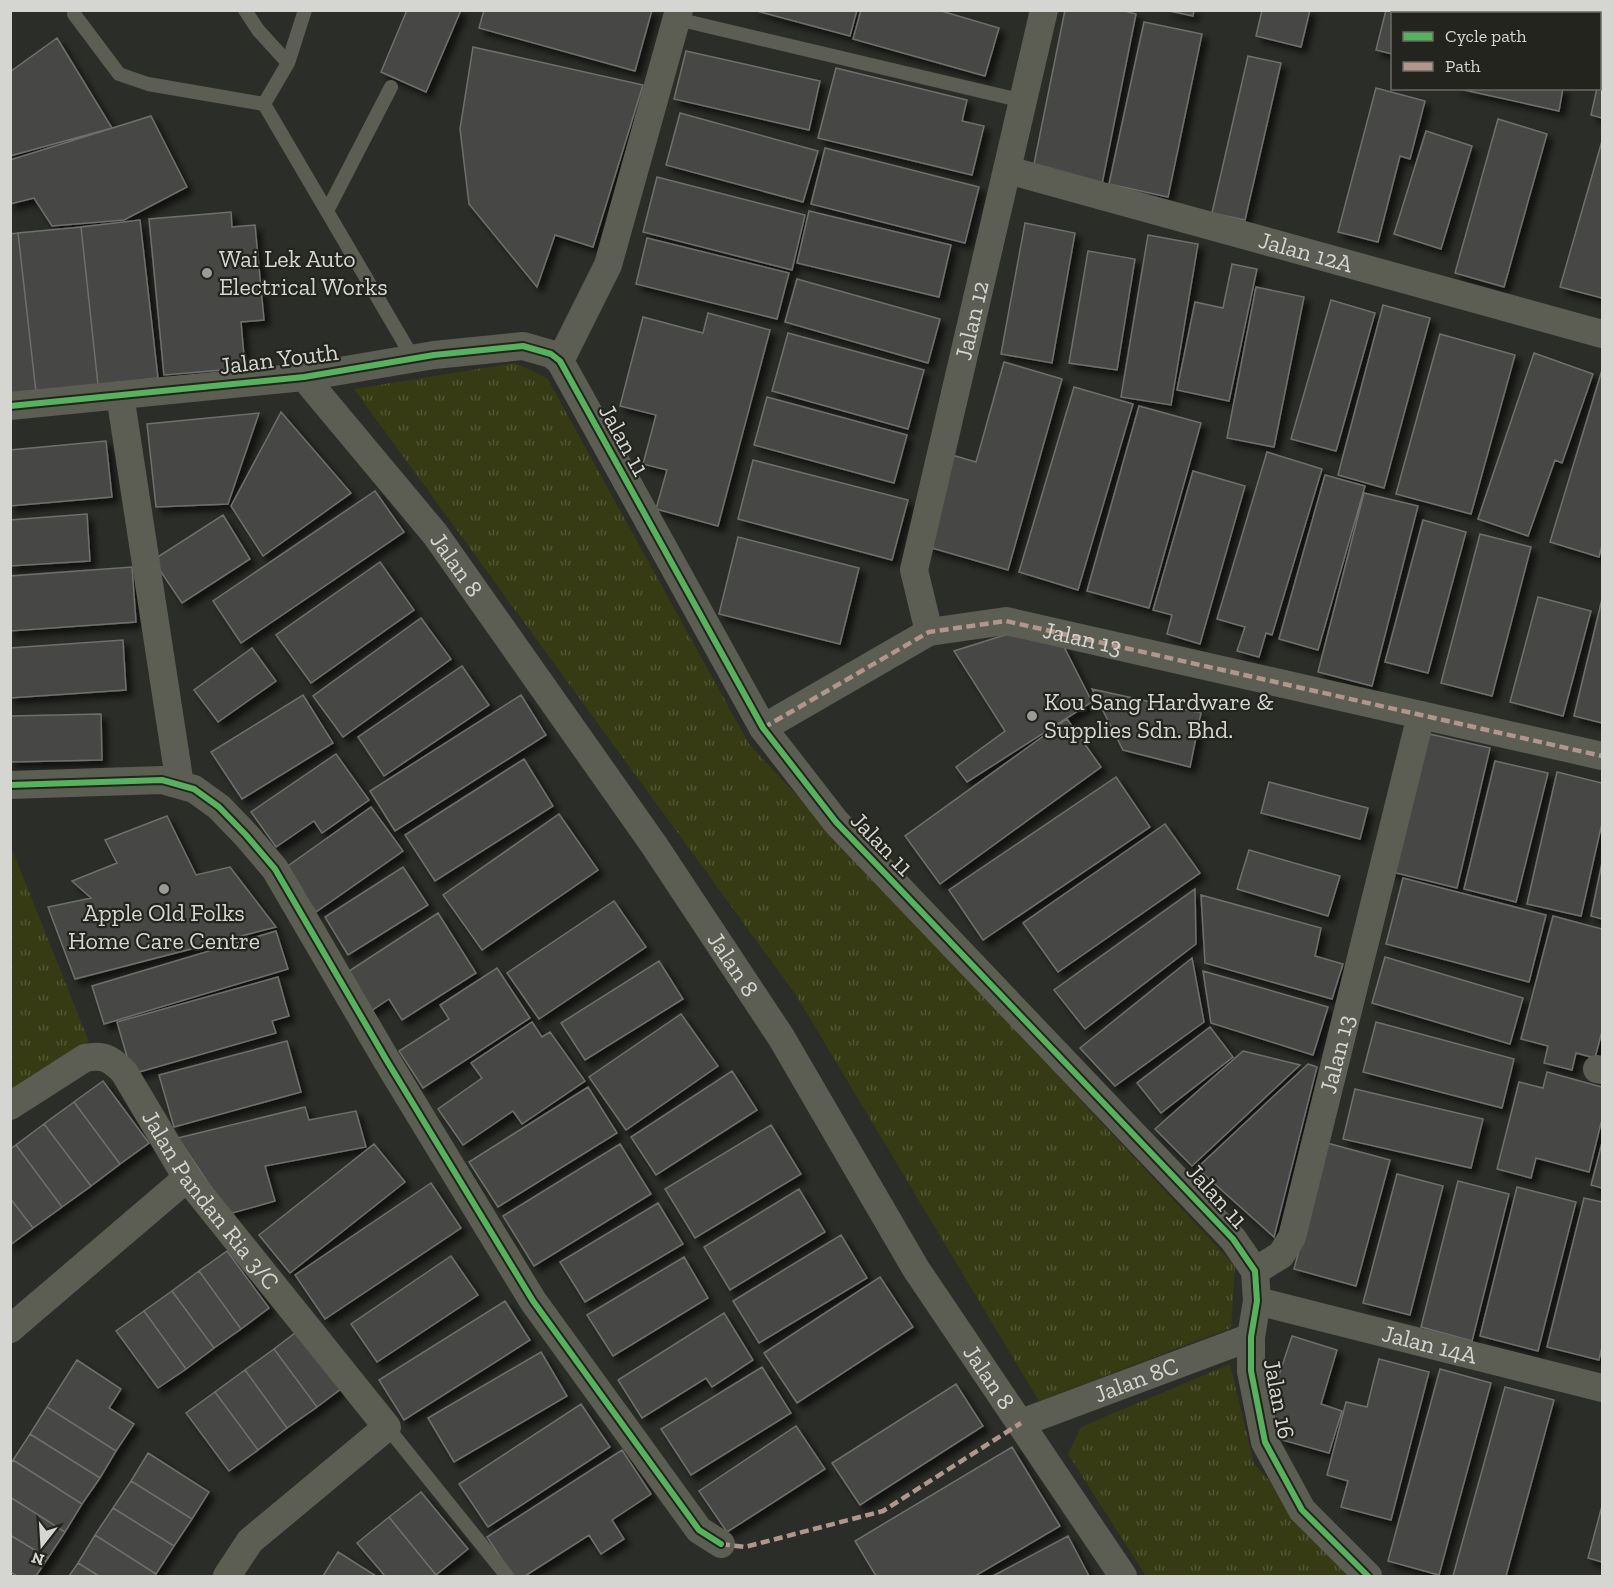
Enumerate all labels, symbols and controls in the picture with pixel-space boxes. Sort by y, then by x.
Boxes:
legend [1391,12,1601,90]
text: Cycle path [1445,25,1527,47]
text: Path [1445,55,1481,77]
street label: Jalan 12A [1256,225,1357,279]
place label: Wai Lek Auto Electrical Works [219,244,388,301]
marker: Wai Lek Auto Electrical Works [200,266,214,280]
street label: Jalan 12 [948,278,995,363]
street label: Jalan Youth [218,337,340,380]
street label: Jalan 11 [593,399,656,481]
street label: Jalan 8 [424,527,490,602]
street label: Jalan 13 [1040,615,1125,661]
place label: Kou Sang Hardware & Supplies Sdn. Bhd. [1044,687,1274,744]
marker: Kou Sang Hardware & Supplies Sdn. Bhd. [1025,709,1039,723]
street label: Jalan 11 [845,806,920,882]
marker: Apple Old Folks Home Care Centre [157,882,171,896]
place label: Apple Old Folks Home Care Centre [68,898,260,955]
street label: Jalan 8 [701,926,765,1002]
street label: Jalan 13 [1313,1012,1360,1096]
street label: Jalan Pandan Ria 3/C [136,1105,286,1295]
street label: Jalan 11 [1181,1157,1254,1234]
street label: Jalan 14A [1379,1318,1481,1370]
street label: Jalan 8 [957,1339,1022,1415]
street label: Jalan 8C [1090,1351,1182,1408]
street label: Jalan 16 [1258,1356,1301,1441]
north arrow [12,1515,72,1575]
text: N [29,1548,46,1570]

